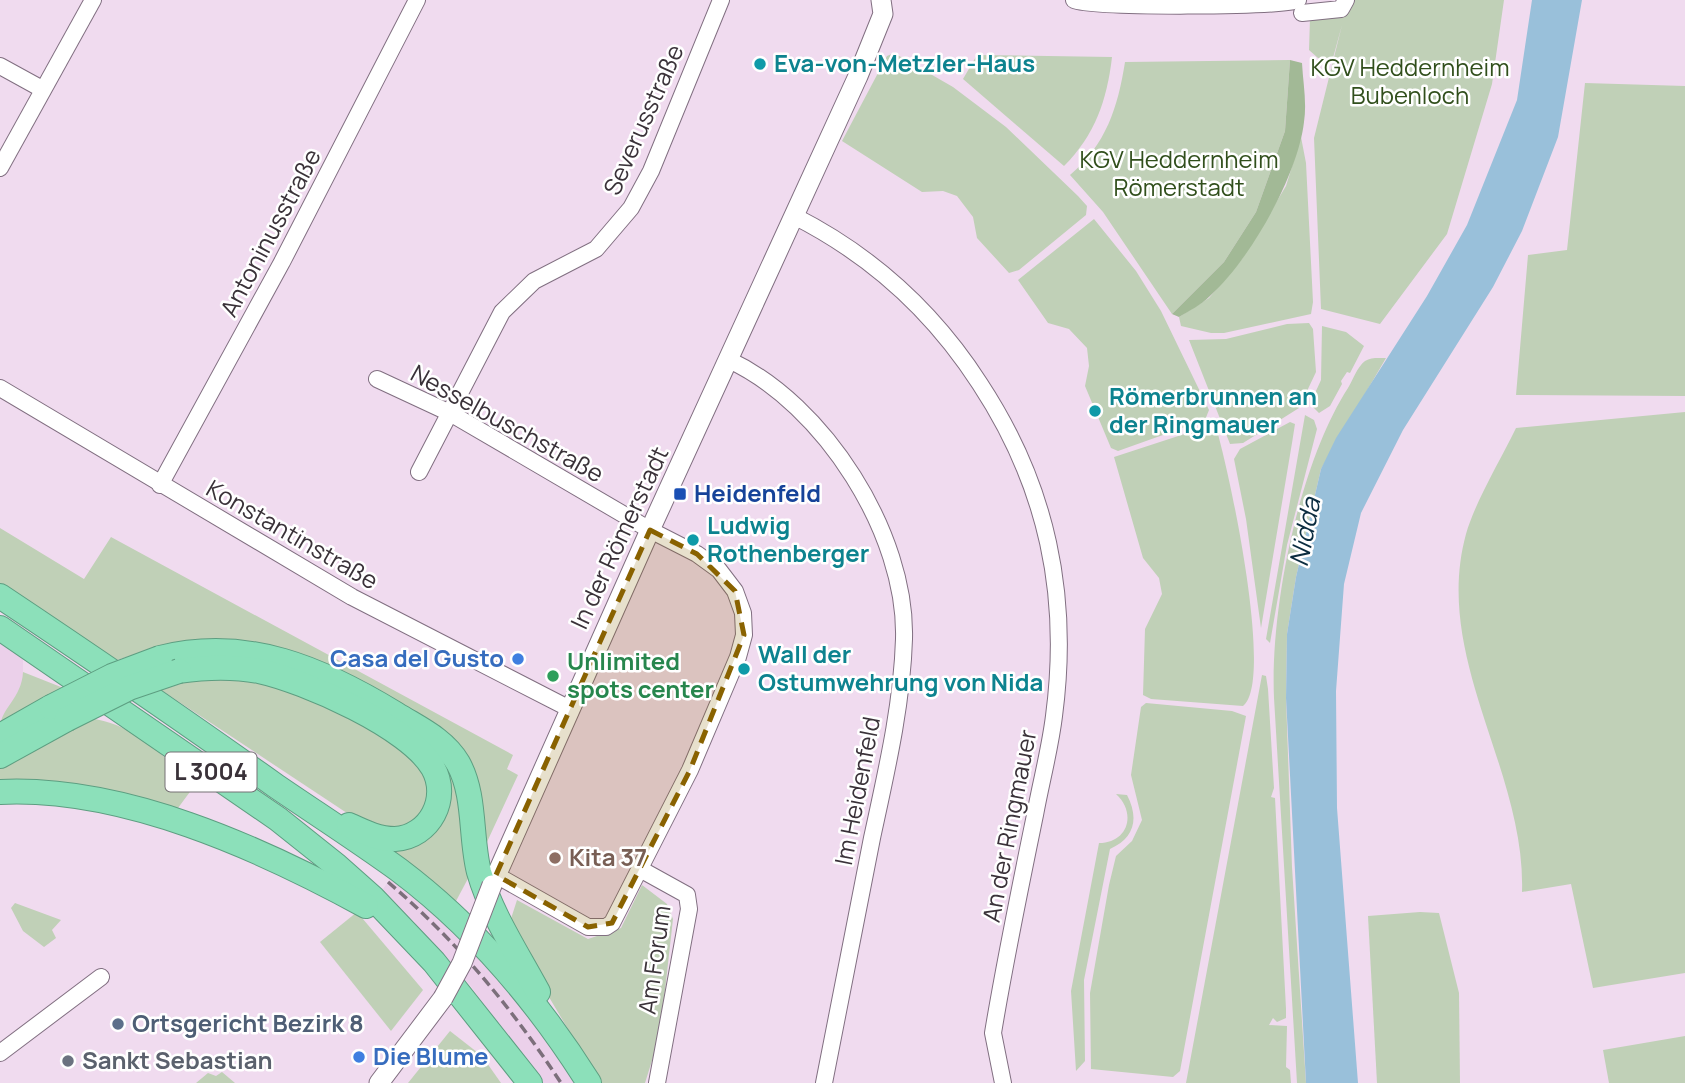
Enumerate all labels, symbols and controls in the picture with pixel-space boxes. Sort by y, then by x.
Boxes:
street label: Severusstraße [595,39,691,200]
place label: Eva-von-Metzler-Haus [774,46,1035,79]
park label: KGV Heddernheim Bubenloch [1310,50,1510,111]
marker: Eva-von-Metzler-Haus [752,56,768,72]
street label: Antoninusstraße [211,142,328,322]
park label: KGV Heddernheim Römerstadt [1079,142,1279,203]
street label: Nesselbuschstraße [405,356,610,489]
place label: Römerbrunnen an der Ringmauer [1109,379,1317,440]
marker: Römerbrunnen an der Ringmauer [1087,403,1103,419]
street label: In der Römerstadt [562,441,675,634]
street label: Konstantinstraße [201,471,385,596]
place label: Heidenfeld [694,476,821,509]
marker: Heidenfeld [672,486,688,502]
water label: Nidda [1280,493,1329,569]
place label: Ludwig Rothenberger [707,508,869,569]
marker: Ludwig Rothenberger [685,532,701,548]
place label: Wall der Ostumwehrung von Nida [758,637,1043,698]
place label: Casa del Gusto [330,641,504,674]
place label: Unlimited spots center [567,644,714,705]
marker: Casa del Gusto [510,651,526,667]
marker: Wall der Ostumwehrung von Nida [736,661,752,677]
marker: Unlimited spots center [545,668,561,684]
street label: Im Heidenfeld [826,714,887,868]
street label: An der Ringmauer [974,726,1043,925]
road number: L 3004 [166,752,256,792]
place label: Kita 37 [569,840,647,873]
marker: Kita 37 [547,850,563,866]
street label: Am Forum [630,903,677,1016]
place label: Ortsgericht Bezirk 8 [132,1006,364,1039]
marker: Ortsgericht Bezirk 8 [110,1016,126,1032]
place label: Die Blume [373,1039,489,1072]
place label: Sankt Sebastian [82,1043,273,1076]
marker: Die Blume [351,1049,367,1065]
marker: Sankt Sebastian [60,1053,76,1069]

